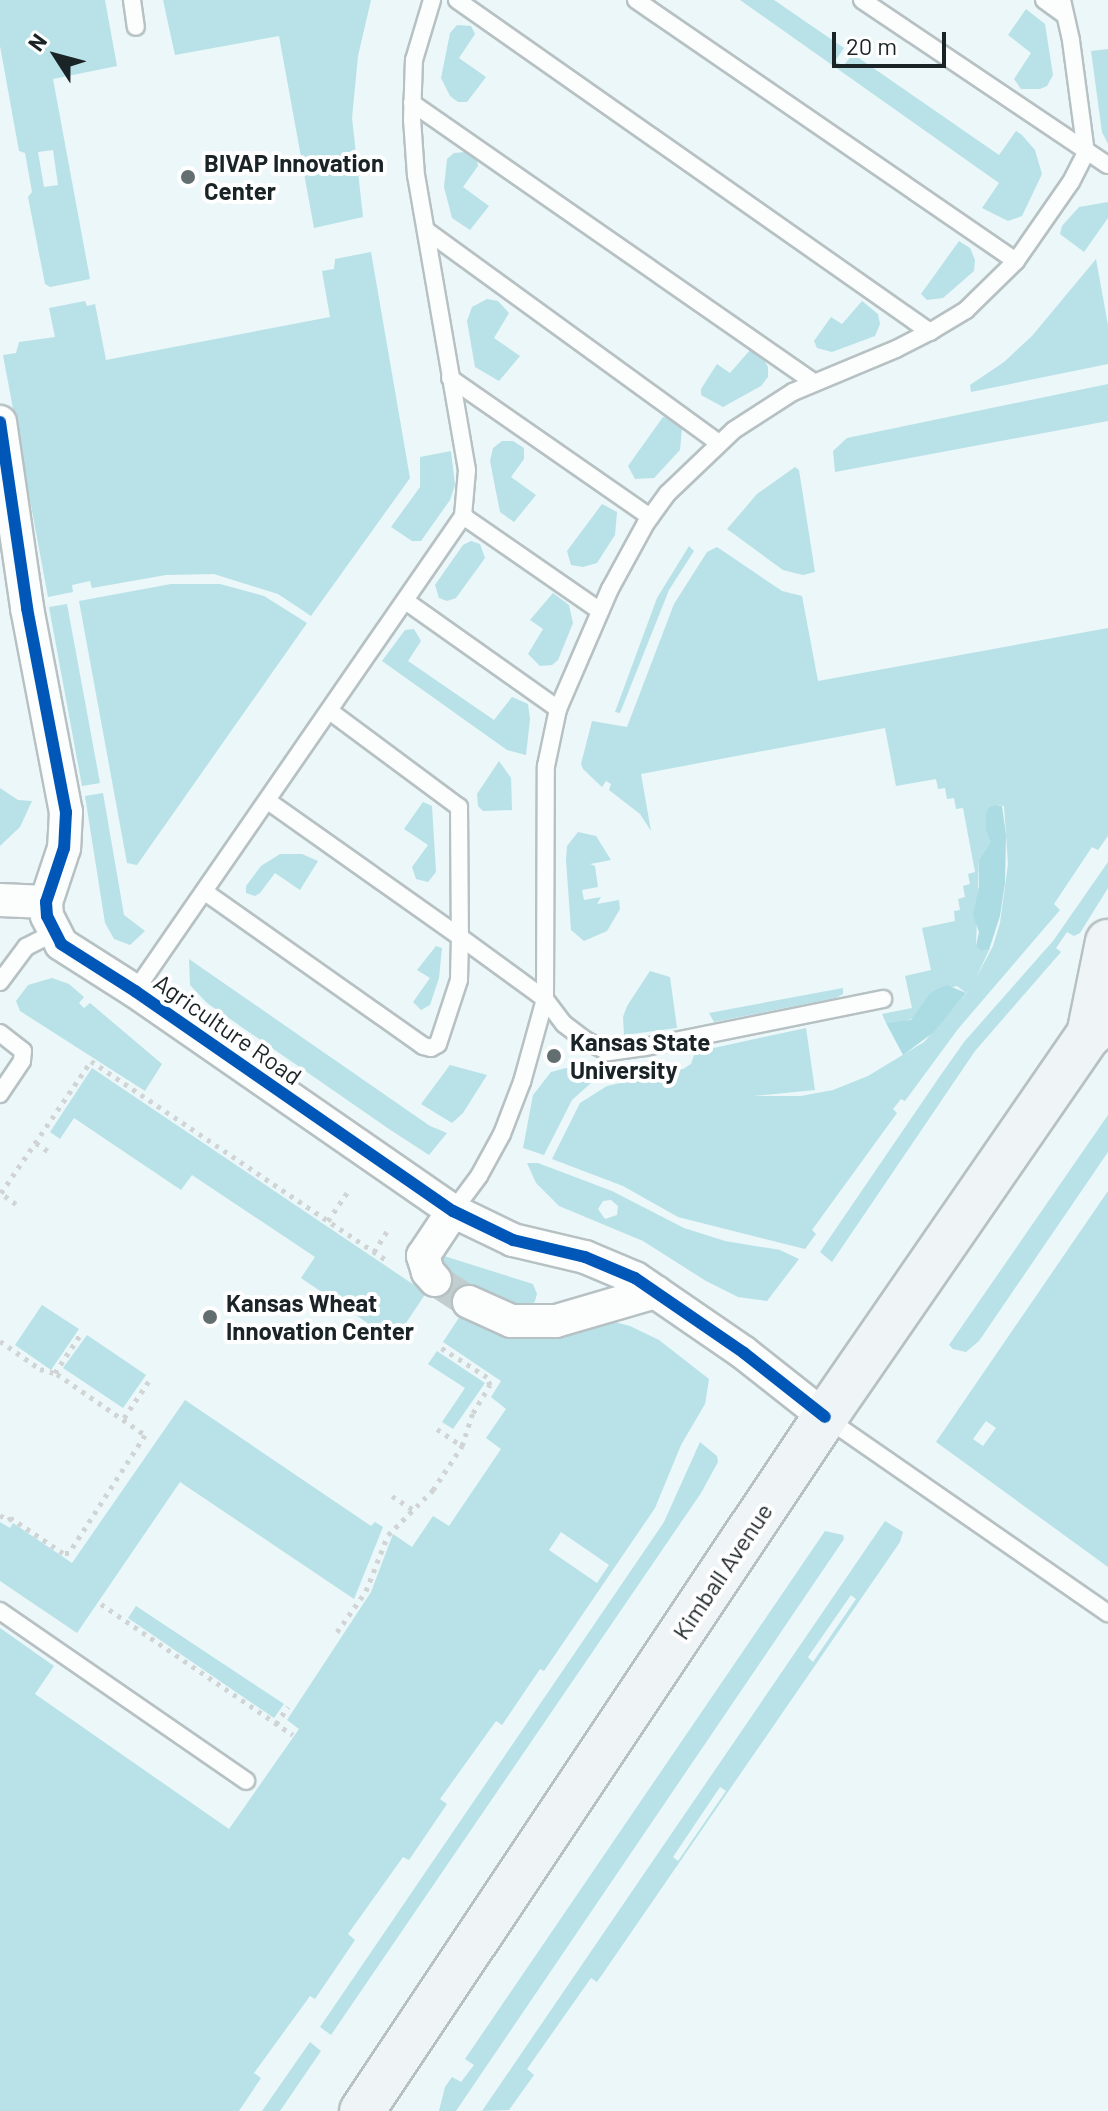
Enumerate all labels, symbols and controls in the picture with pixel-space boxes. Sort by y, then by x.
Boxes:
north arrow [16,16,96,96]
scale bar [836,16,950,66]
text: N [22,28,51,55]
text: 20 m [846,31,897,60]
place label: BIVAP Innovation Center [204,149,384,205]
marker: BIVAP Innovation Center [179,168,197,186]
street label: Agriculture Road [149,967,307,1091]
place label: Kansas State University [570,1028,710,1084]
marker: Kansas State University [545,1047,563,1065]
place label: Kansas Wheat Innovation Center [226,1289,414,1345]
marker: Kansas Wheat Innovation Center [201,1308,219,1326]
street label: Kimball Avenue [666,1497,778,1645]

